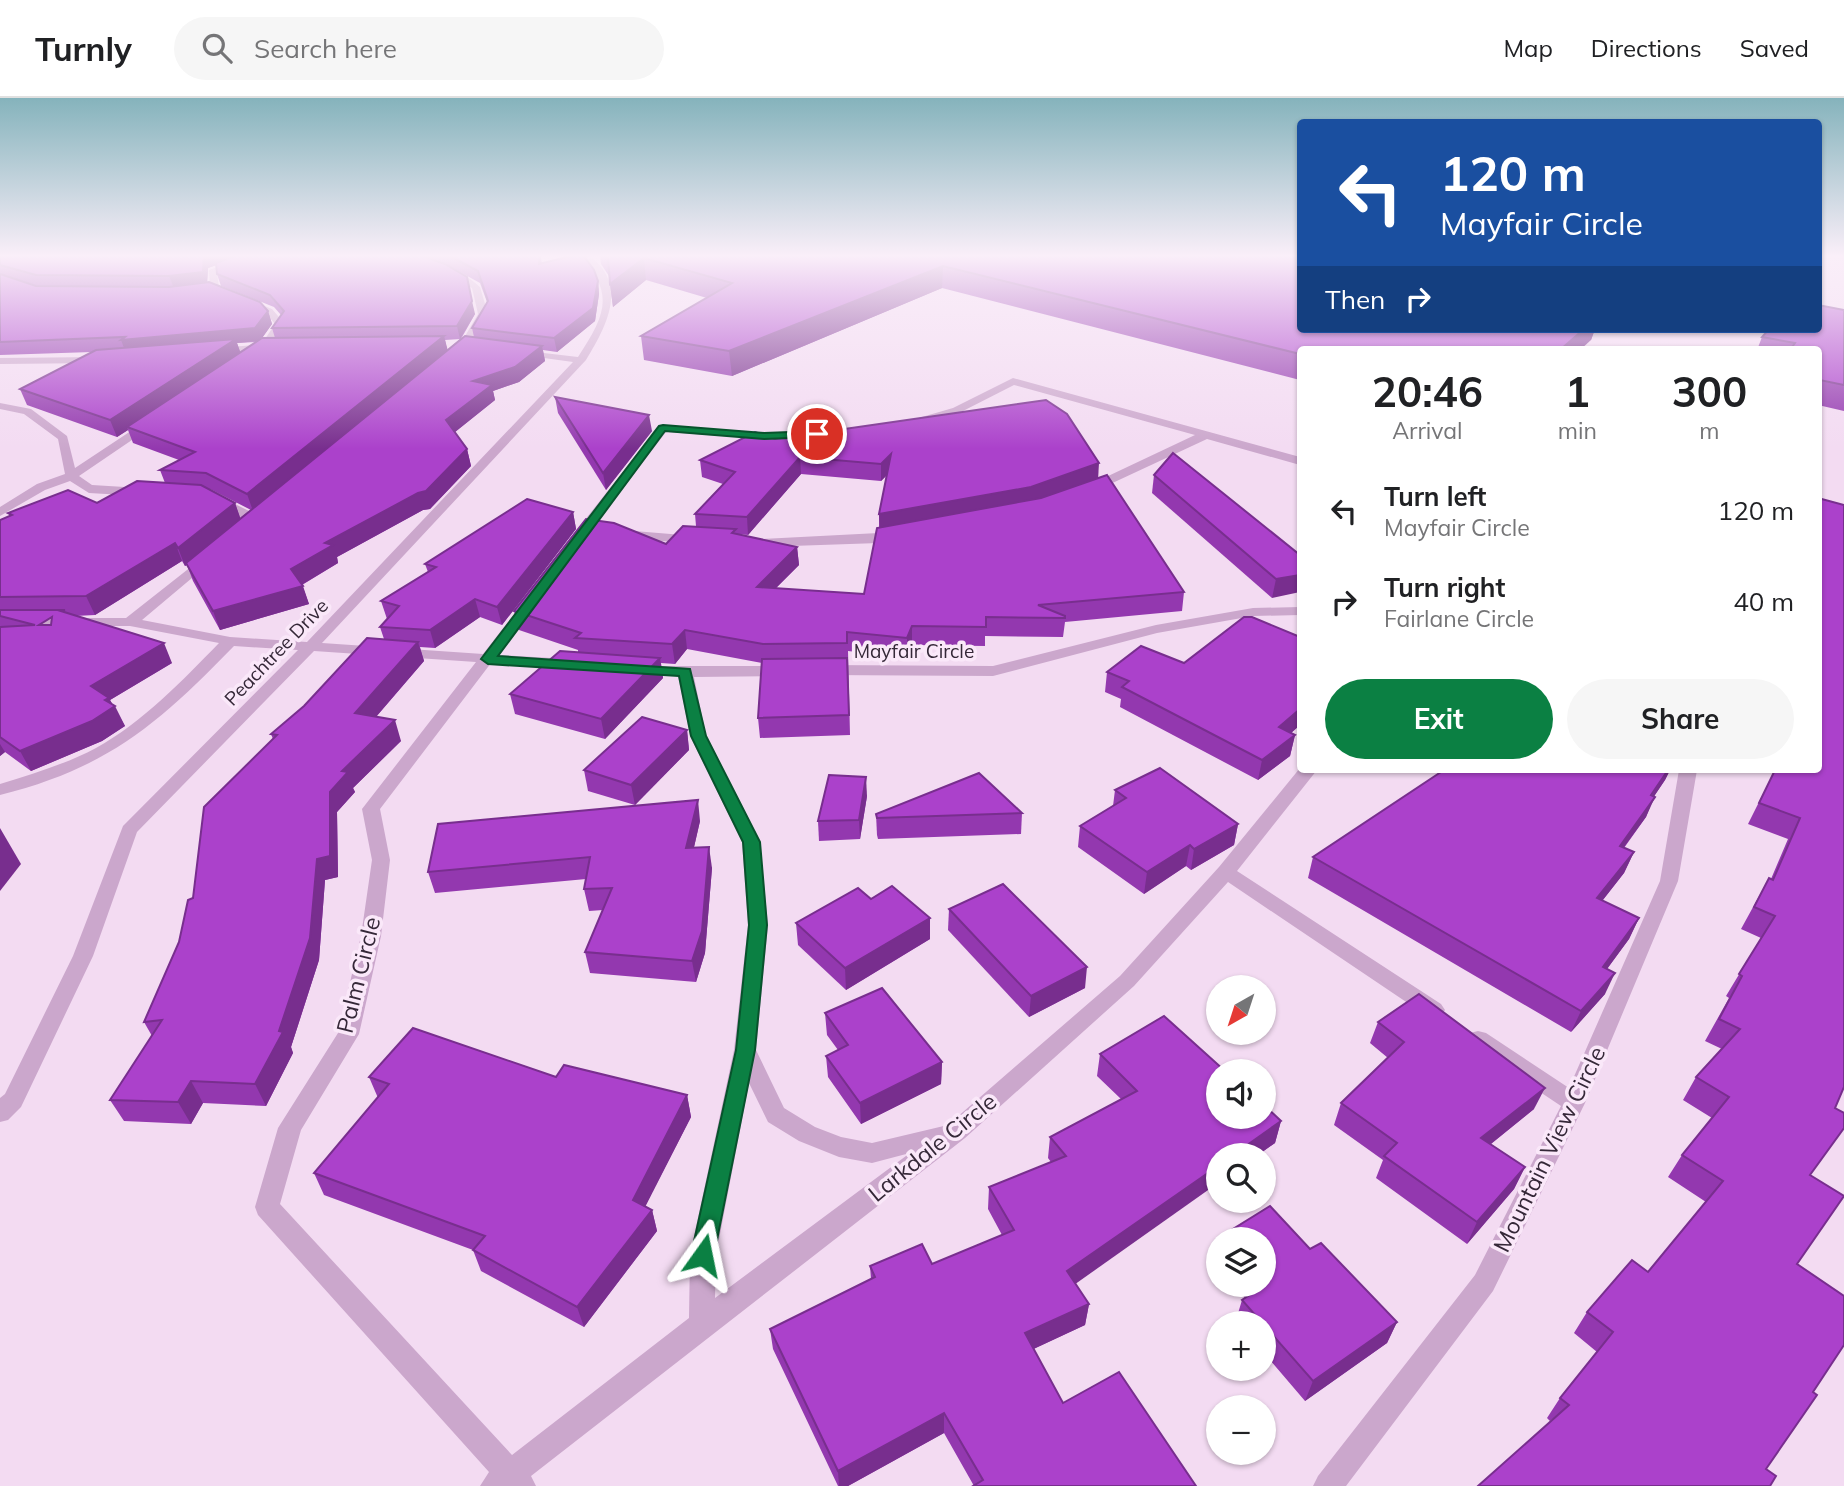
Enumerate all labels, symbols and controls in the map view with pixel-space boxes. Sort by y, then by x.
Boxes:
search box [174,17,664,80]
text: Turnly [35,28,132,69]
icon: search [198,29,236,67]
text: Search here [254,32,397,65]
text: Map [1503,33,1553,63]
text: Directions [1591,33,1702,63]
text: Saved [1740,33,1809,63]
text: 120 m [1440,142,1586,203]
icon: left [1325,147,1416,238]
text: Mayfair Circle [1440,203,1643,243]
icon: right [1399,280,1437,318]
text: Then [1325,283,1385,316]
text: 20:46 [1372,365,1483,418]
text: 1 [1565,365,1590,418]
text: 300 [1672,365,1747,418]
pin [787,404,847,464]
icon: arrive [798,415,836,453]
text: Arrival [1392,416,1463,445]
text: min [1558,416,1597,445]
text: m [1699,416,1720,445]
text: Turn left [1384,480,1486,513]
icon: left [1325,492,1363,530]
text: 120 m [1718,494,1794,527]
text: Mayfair Circle [1384,513,1530,542]
text: Turn right [1384,571,1505,604]
icon: right [1325,583,1363,621]
text: 40 m [1733,585,1794,618]
street label: Peachtree Drive [219,594,333,710]
text: Fairlane Circle [1384,604,1534,633]
street label: Mayfair Circle [854,639,974,663]
button: Exit [1325,679,1553,759]
button: Share [1567,679,1794,759]
street label: Palm Circle [330,914,386,1036]
north arrow [1206,975,1276,1045]
map controls [1206,975,1276,1465]
street label: Mountain View Circle [1487,1041,1611,1257]
button: sound [1206,1059,1276,1129]
street label: Larkdale Circle [862,1086,1002,1208]
button: search [1206,1143,1276,1213]
position arrow [666,1218,740,1292]
button: layers [1206,1227,1276,1297]
button: + [1206,1311,1276,1381]
button: − [1206,1395,1276,1465]

